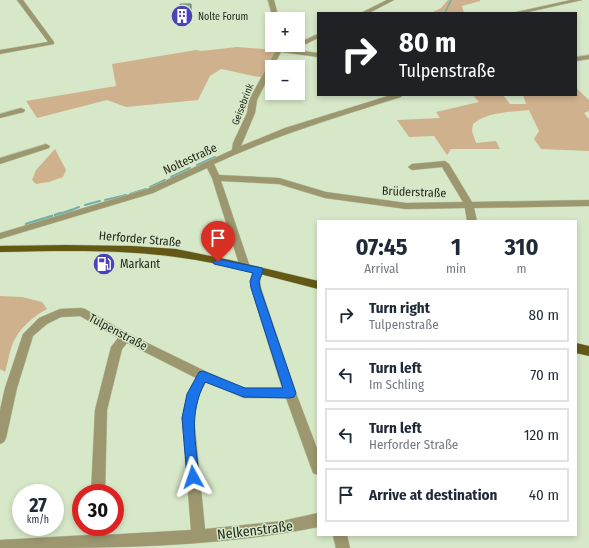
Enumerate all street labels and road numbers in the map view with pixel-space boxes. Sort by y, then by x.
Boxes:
street label: Geisebrink [230,82,256,127]
street label: Noltestraße [161,140,219,178]
street label: Brüderstraße [382,184,447,200]
street label: Herforder Straße [98,228,182,250]
street label: Tulpenstraße [86,311,150,353]
street label: Nelkenstraße [216,517,294,544]

